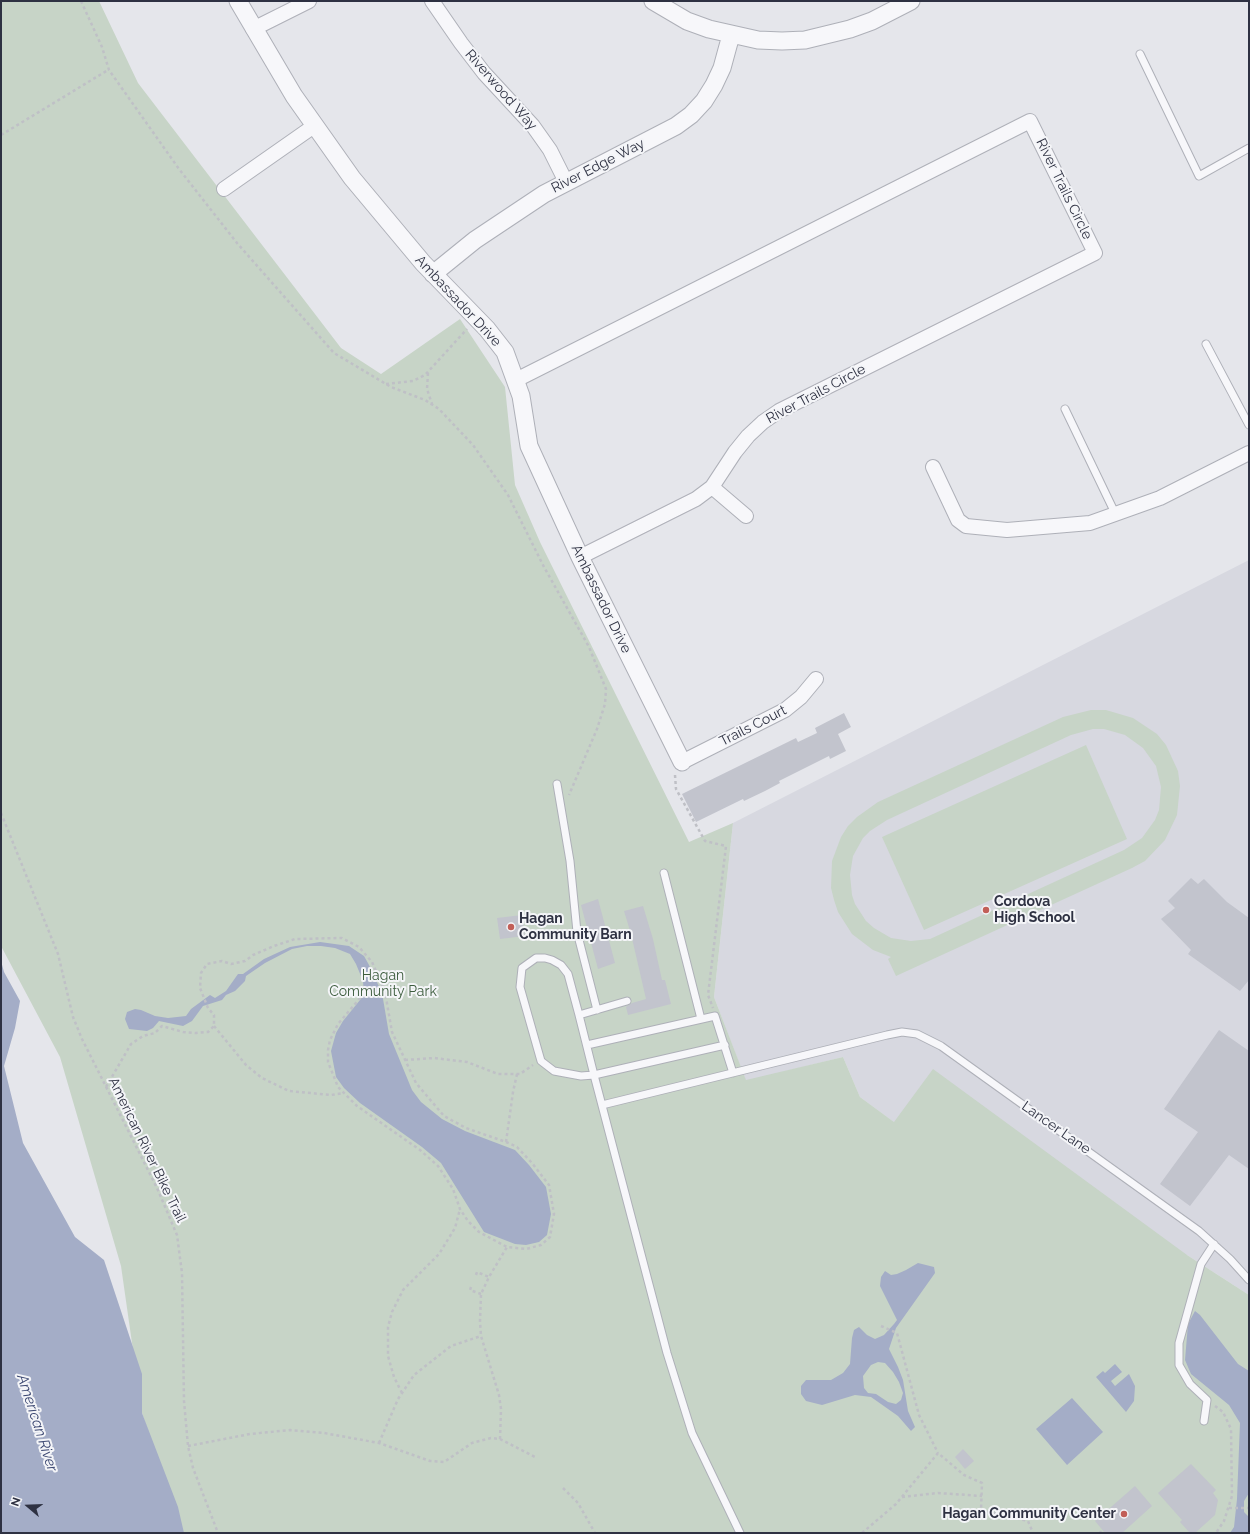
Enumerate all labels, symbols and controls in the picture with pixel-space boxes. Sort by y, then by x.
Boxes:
street label: Riverwood Way [461,46,541,134]
street label: River Edge Way [549,135,647,197]
street label: River Trails Circle [1032,136,1096,242]
street label: Ambassador Drive [411,252,505,350]
street label: River Trails Circle [763,361,869,427]
street label: Ambassador Drive [567,542,635,656]
street label: Trails Court [717,702,789,750]
place label: Cordova High School [994,894,1075,926]
marker: Cordova High School [981,905,991,915]
place label: Hagan Community Barn [519,911,632,944]
marker: Hagan Community Barn [506,922,516,932]
park label: Hagan Community Park [329,968,437,1000]
street label: American River Bike Trail [104,1075,190,1225]
street label: Lancer Lane [1018,1098,1094,1158]
water label: American River [13,1372,61,1474]
north arrow [8,1486,48,1526]
text: N [9,1496,24,1508]
place label: Hagan Community Center [942,1506,1116,1522]
marker: Hagan Community Center [1119,1509,1129,1519]

